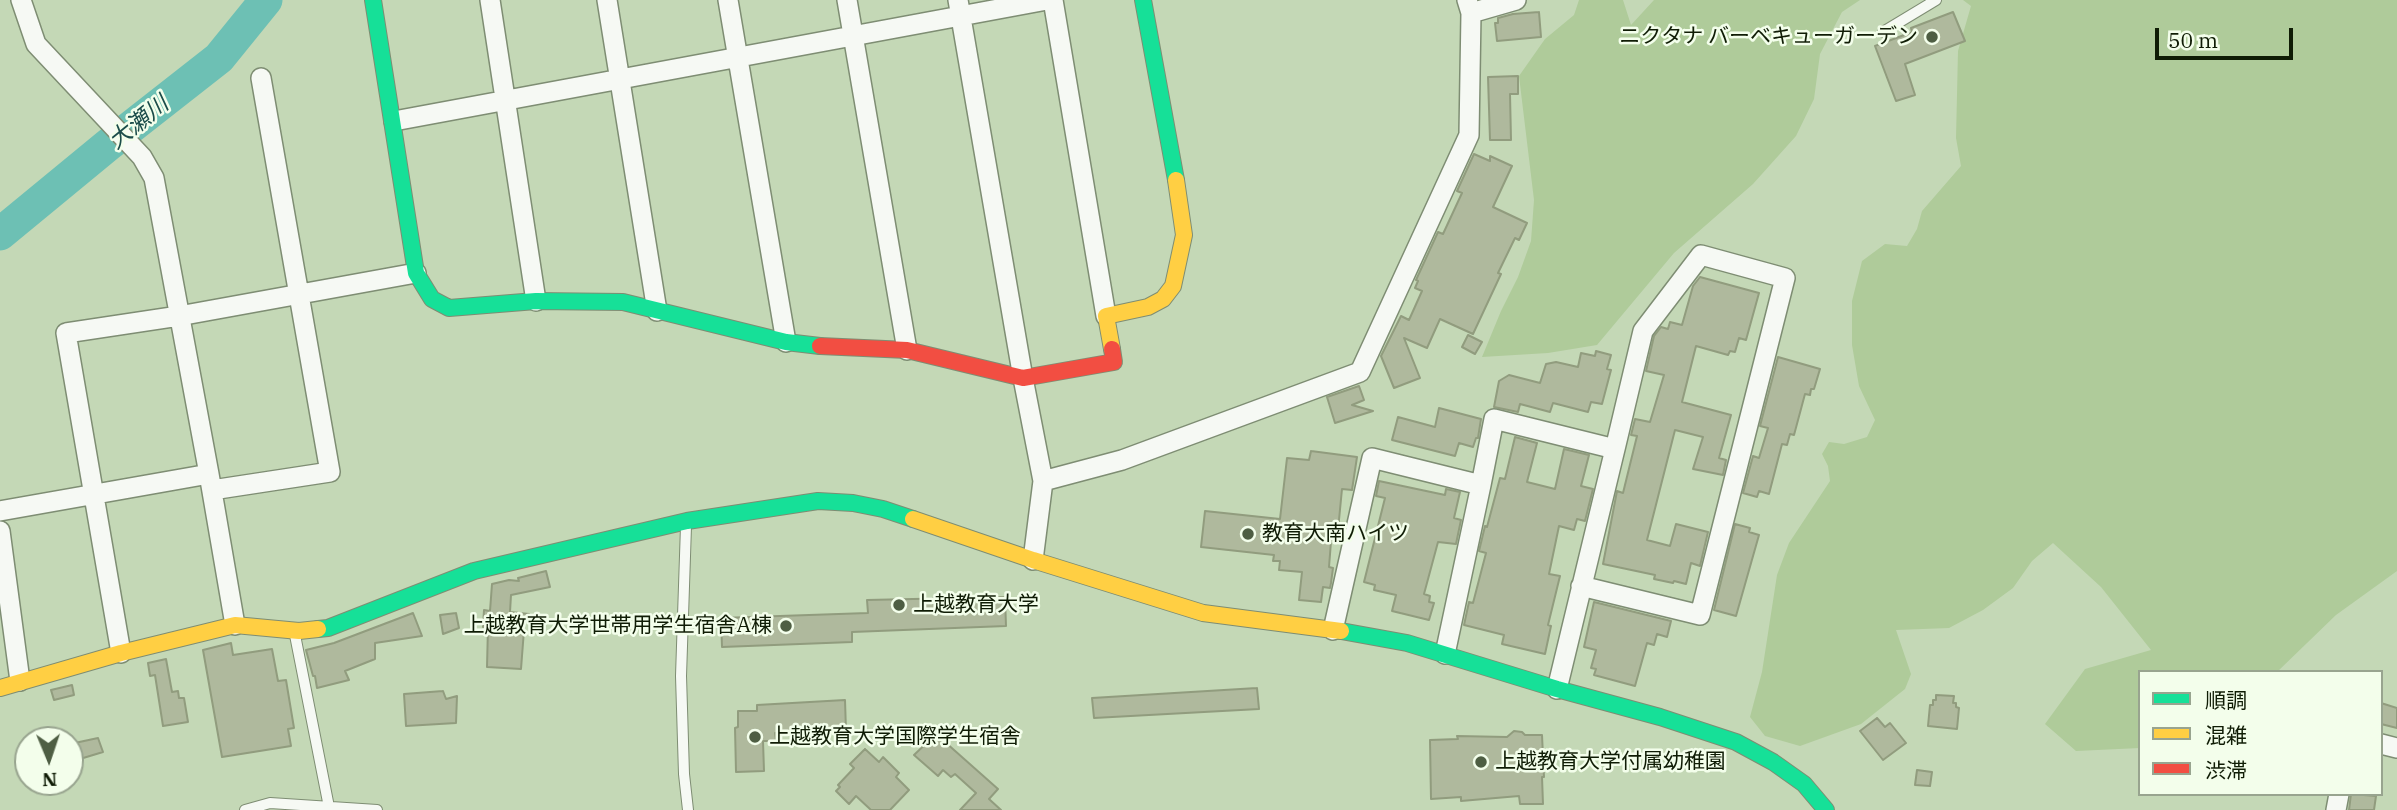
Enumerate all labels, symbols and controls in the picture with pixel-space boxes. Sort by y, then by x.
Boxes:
scale bar [2159,14,2297,58]
place label: ニクタナ バーベキューガーデン [1619,24,1918,50]
text: 50 m [2168,26,2218,54]
marker: ニクタナ バーベキューガーデン [1924,29,1940,45]
water label: 大瀬川 [104,91,174,155]
place label: 教育大南ハイツ [1262,521,1409,547]
marker: 教育大南ハイツ [1240,526,1256,542]
place label: 上越教育大学 [913,592,1039,618]
marker: 上越教育大学 [891,597,907,613]
place label: 上越教育大学世帯用学生宿舎A棟 [464,613,772,639]
marker: 上越教育大学世帯用学生宿舎A棟 [778,618,794,634]
legend [2138,670,2383,796]
text: 順調 [2205,686,2247,714]
text: 混雑 [2205,721,2247,749]
place label: 上越教育大学国際学生宿舎 [769,724,1021,750]
north arrow [14,726,84,796]
marker: 上越教育大学国際学生宿舎 [747,729,763,745]
place label: 上越教育大学付属幼稚園 [1495,749,1726,775]
marker: 上越教育大学付属幼稚園 [1473,754,1489,770]
text: 渋滞 [2205,756,2247,784]
text: N [42,768,58,792]

